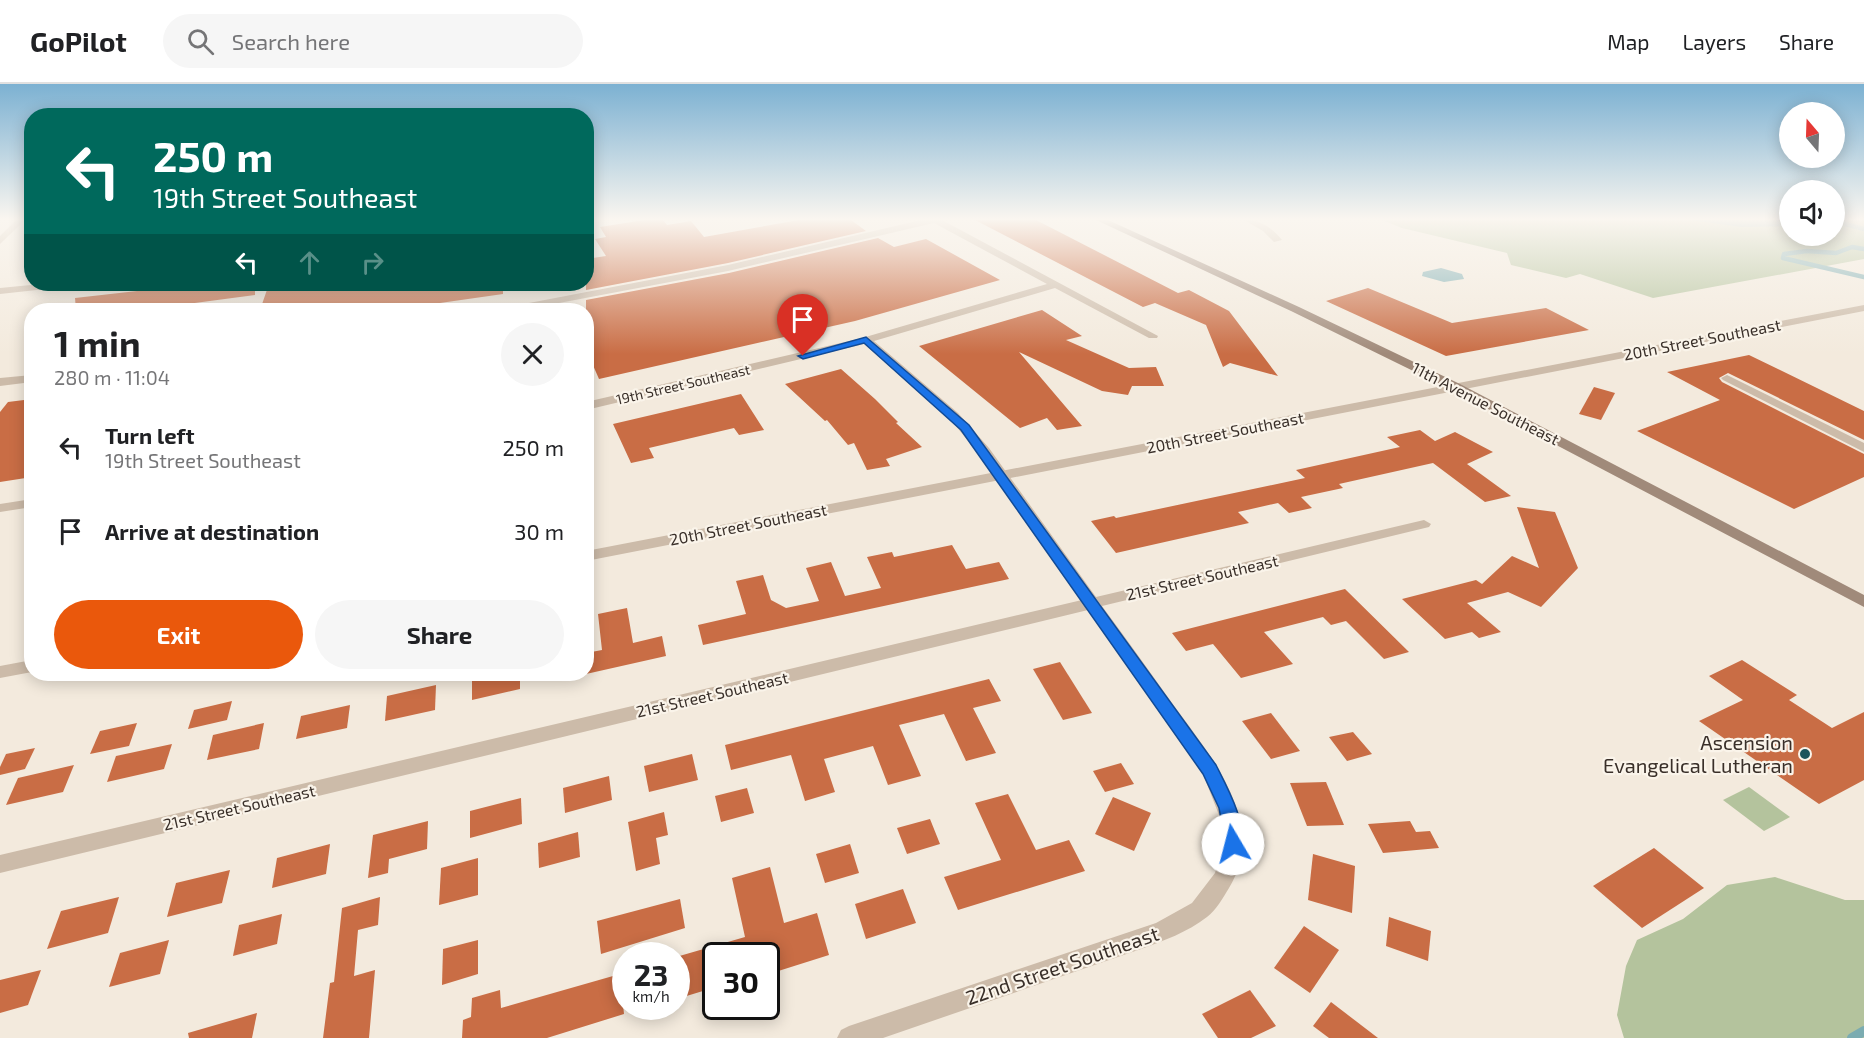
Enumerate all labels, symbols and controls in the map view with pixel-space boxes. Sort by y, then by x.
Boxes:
search box [163,14,583,68]
text: GoPilot [30,24,127,58]
icon: search [184,25,217,58]
text: Search here [232,28,350,54]
text: Map [1607,29,1649,54]
text: Layers [1682,29,1746,54]
text: Share [1779,29,1834,54]
north arrow [1779,102,1845,168]
map controls [1779,102,1845,246]
text: 250 m [153,130,273,180]
icon: left [54,132,132,210]
button: sound [1779,180,1845,246]
text: 19th Street Southeast [153,181,417,213]
icon: left [230,246,263,279]
icon: ahead [293,246,326,279]
icon: right [356,246,389,279]
pin [777,294,828,356]
icon: arrive [786,303,819,336]
street label: 20th Street Southeast [1622,314,1782,364]
text: 1 min [54,321,141,364]
button: close [501,323,564,386]
street label: 11th Avenue Southeast [1409,358,1563,448]
street label: 19th Street Southeast [614,360,752,408]
text: 280 m · 11:04 [54,365,170,389]
street label: 20th Street Southeast [1145,407,1305,457]
text: Turn left [105,422,194,448]
icon: left [54,431,87,464]
text: 250 m [502,434,564,460]
text: 19th Street Southeast [105,448,301,472]
street label: 20th Street Southeast [668,499,828,549]
icon: arrive [54,515,87,548]
text: Arrive at destination [105,518,319,544]
text: 30 m [514,518,564,544]
street label: 21st Street Southeast [1124,550,1280,604]
button: Exit [54,600,303,669]
button: Share [315,600,564,669]
street label: 21st Street Southeast [634,667,790,721]
place label: Ascension Evangelical Lutheran [1603,730,1793,777]
marker: Ascension Evangelical Lutheran [1798,747,1812,761]
street label: 21st Street Southeast [161,780,317,834]
position arrow [1201,812,1265,876]
street label: 22nd Street Southeast [962,921,1162,1009]
speed limit sign: 30 [702,942,780,1020]
text: 23 [634,956,668,992]
text: km/h [632,987,670,1005]

